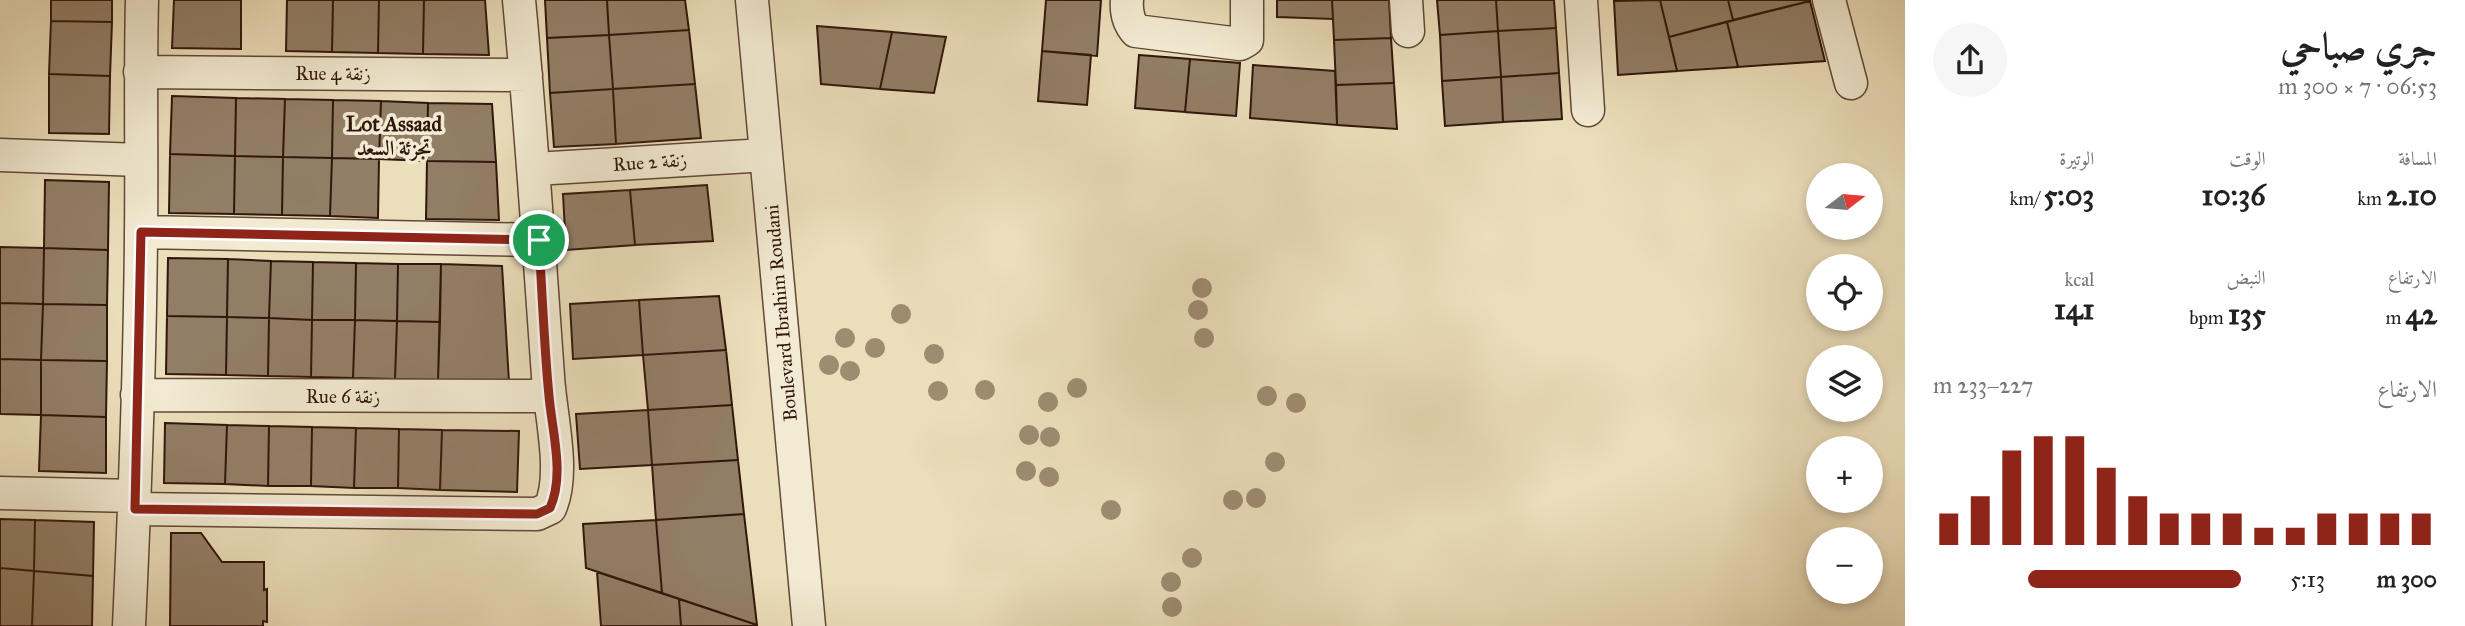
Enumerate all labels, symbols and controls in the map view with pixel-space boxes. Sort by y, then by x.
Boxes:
button: share [1933,23,2007,97]
text: جري صباحي [2280,23,2437,69]
street label: Rue 4 زنقة [295,62,371,85]
text: 06:53 · 7 × 300 m [2278,72,2437,100]
district label: Lot Assaad تجزئة السعد [346,111,442,162]
text: الوتيرة [2059,147,2094,170]
text: الوقت [2229,147,2266,170]
text: المسافة [2398,147,2437,170]
street label: Rue 2 زنقة [612,148,688,176]
north arrow [1806,163,1883,240]
map controls [1806,163,1883,604]
text: 5:03 [2043,177,2094,213]
text: 10:36 [2202,177,2266,213]
text: 2.10 [2386,177,2437,213]
text: /km [2009,187,2043,210]
text: km [2357,187,2386,210]
street label: Boulevard Ibrahim Roudani [760,204,802,422]
pin [509,210,569,270]
icon: arrive [520,221,558,259]
button: locate [1806,254,1883,331]
text: النبض [2227,266,2266,289]
text: الارتفاع [2388,266,2437,289]
text: kcal [2064,268,2094,291]
text: 141 [2054,291,2094,327]
text: 135 [2228,296,2266,332]
text: 42 [2405,296,2437,332]
text: bpm [2189,306,2228,329]
text: m [2385,306,2405,329]
button: layers [1806,345,1883,422]
text: 227–233 m [1933,371,2033,399]
text: الارتفاع [2377,375,2437,403]
street label: Rue 6 زنقة [306,385,380,408]
button: + [1806,436,1883,513]
button: − [1806,527,1883,604]
text: 5:13 [2290,565,2325,593]
text: 300 m [2377,565,2437,593]

